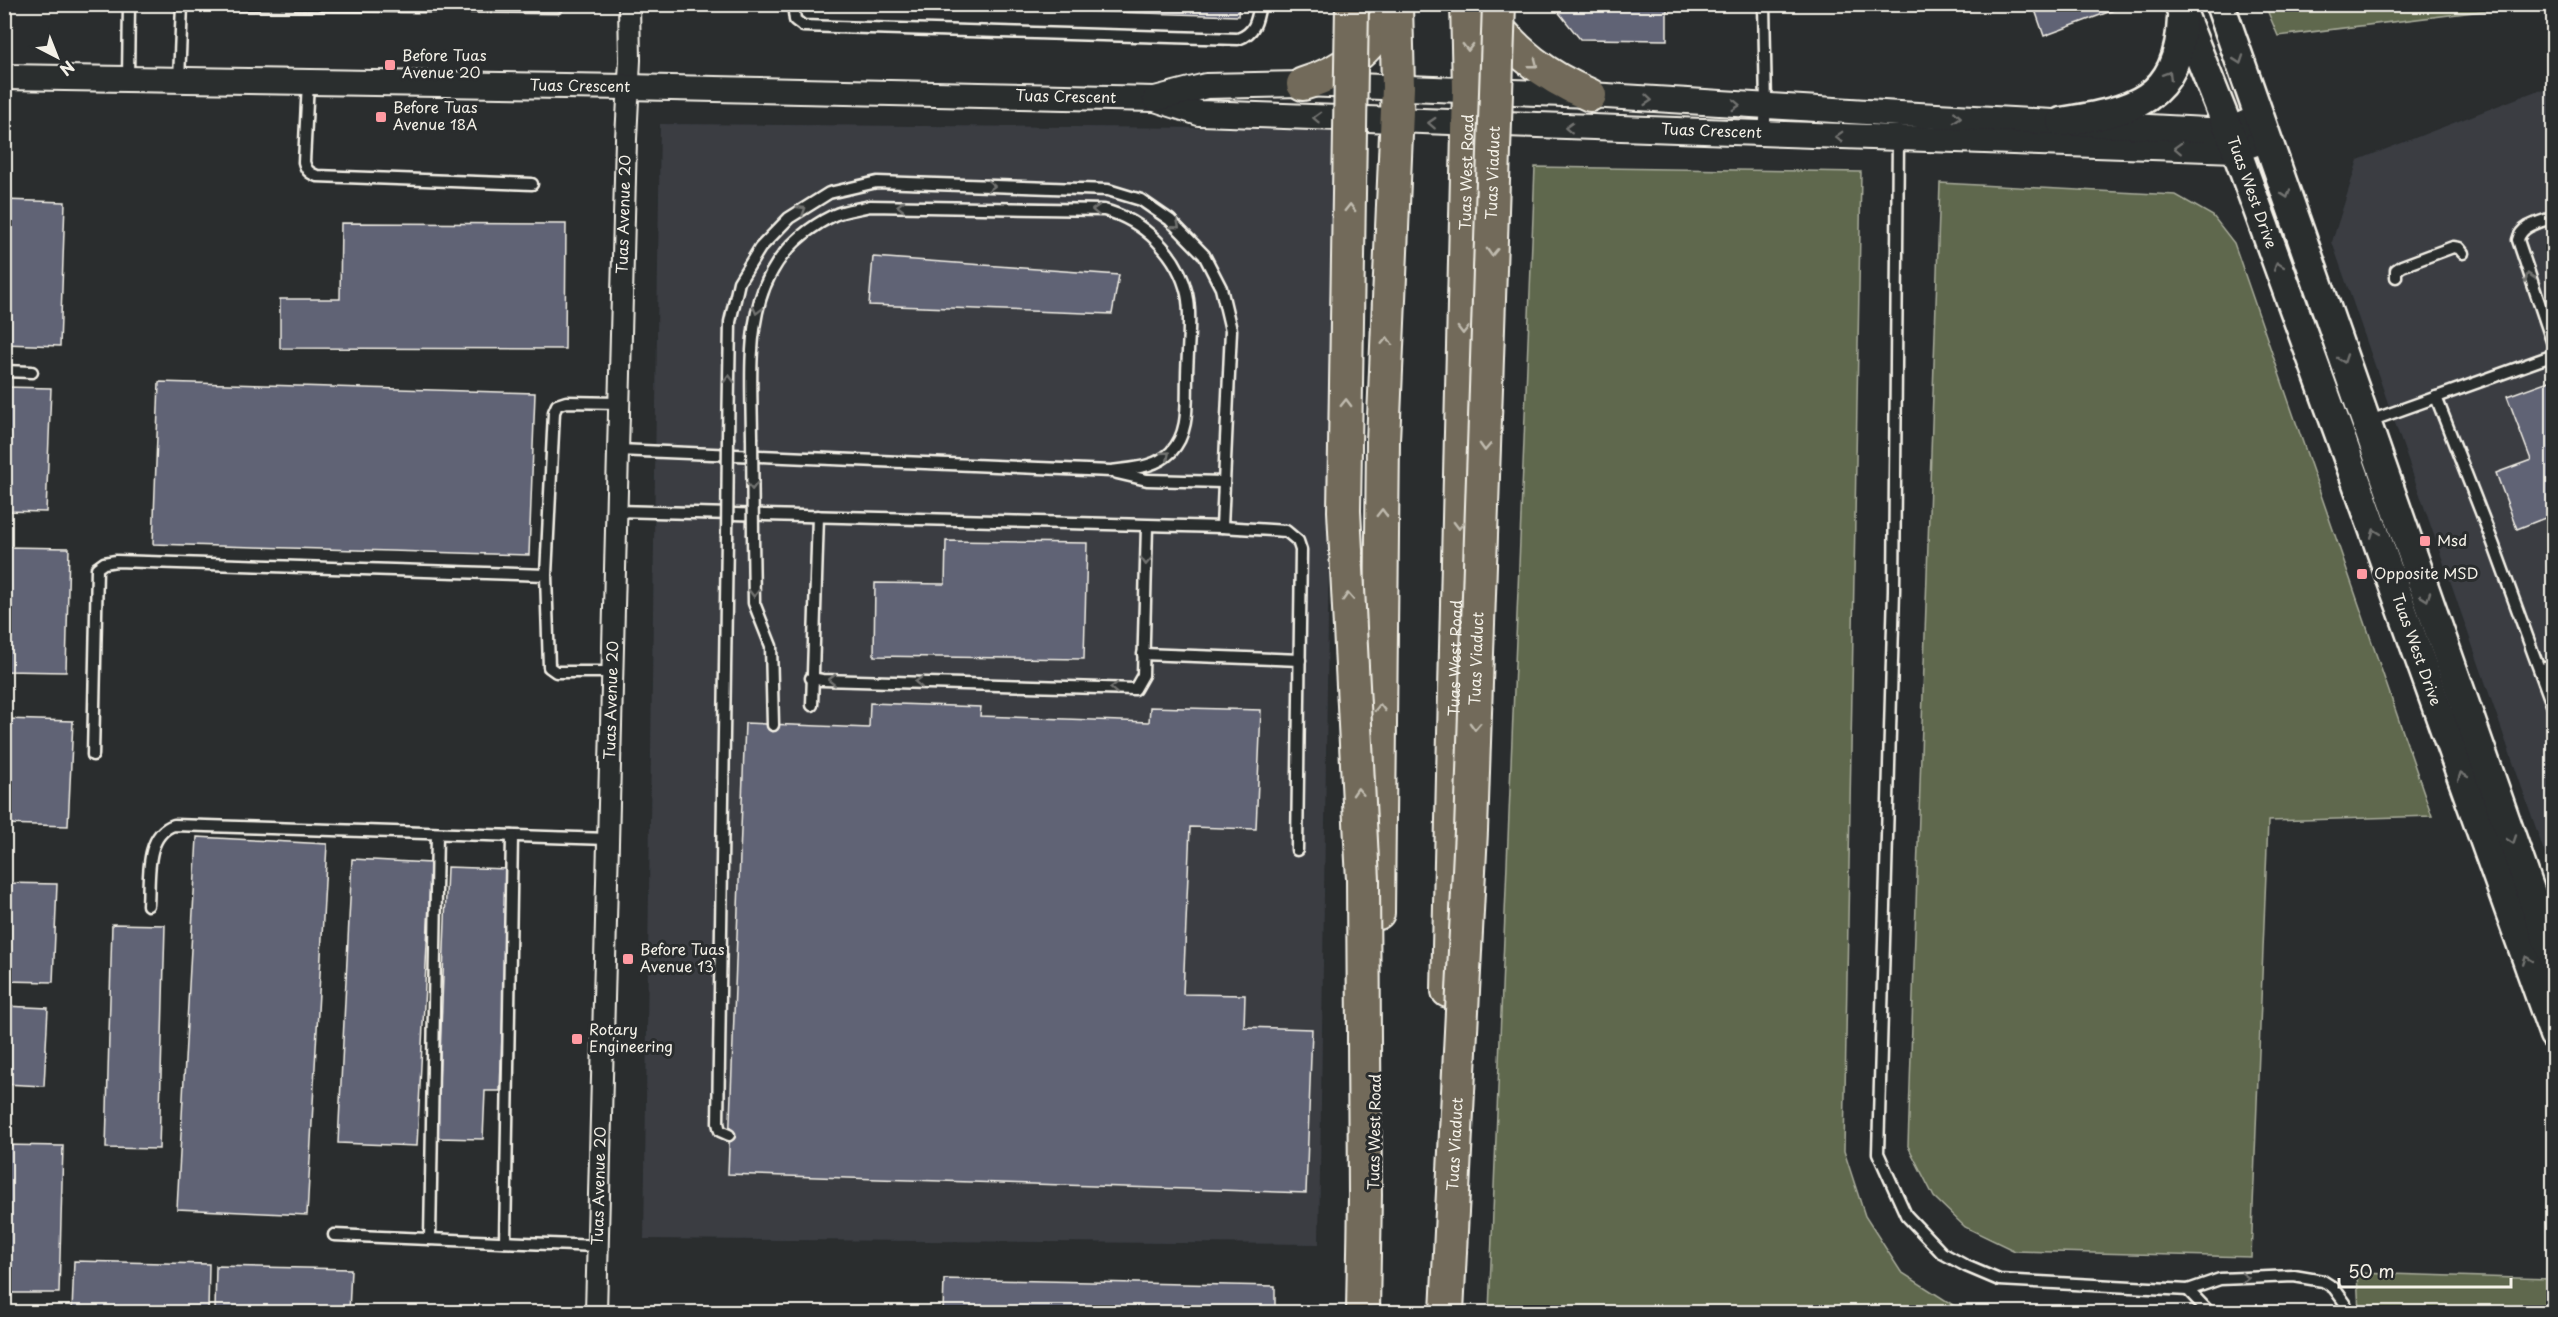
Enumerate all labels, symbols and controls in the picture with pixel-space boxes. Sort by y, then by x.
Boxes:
north arrow [27,27,87,87]
one-way arrow [1462,42,1474,51]
place label: Before Tuas Avenue 20 [402,43,487,83]
one-way arrow [2232,54,2245,65]
text: N [55,56,80,82]
one-way arrow [1527,56,1538,67]
marker: Before Tuas Avenue 20 [383,58,397,72]
one-way arrow [2161,71,2173,81]
street label: Tuas Crescent [529,72,631,97]
street label: Tuas Crescent [1015,83,1117,108]
one-way arrow [1643,93,1652,106]
place label: Before Tuas Avenue 18A [393,95,478,135]
one-way arrow [1731,99,1740,112]
marker: Before Tuas Avenue 18A [374,110,388,124]
one-way arrow [1312,111,1321,124]
one-way arrow [1952,111,1961,124]
street label: Tuas West Road [1453,114,1478,231]
one-way arrow [1427,116,1436,129]
street label: Tuas Crescent [1661,116,1762,143]
one-way arrow [1565,121,1574,134]
street label: Tuas Viaduct [1479,126,1505,220]
one-way arrow [1835,130,1844,143]
street label: Tuas West Drive [2222,133,2284,251]
one-way arrow [2173,142,2182,155]
street label: Tuas Avenue 20 [610,155,636,274]
one-way arrow [986,179,995,192]
one-way arrow [2279,188,2292,199]
one-way arrow [897,200,906,213]
one-way arrow [1092,203,1101,216]
one-way arrow [1343,203,1356,212]
one-way arrow [796,205,806,217]
one-way arrow [1169,218,1180,229]
one-way arrow [1485,247,1498,256]
one-way arrow [2272,261,2285,272]
one-way arrow [2523,272,2536,283]
one-way arrow [751,305,764,315]
one-way arrow [1457,325,1469,334]
one-way arrow [1381,336,1394,345]
one-way arrow [2335,353,2348,364]
one-way arrow [722,374,735,383]
one-way arrow [1340,398,1352,407]
one-way arrow [1479,442,1491,451]
one-way arrow [1159,451,1169,462]
one-way arrow [746,482,759,491]
one-way arrow [1376,509,1388,518]
one-way arrow [1452,520,1465,529]
one-way arrow [2369,528,2382,539]
place label: Msd [2437,528,2467,551]
marker: Msd [2418,534,2432,548]
one-way arrow [1140,556,1152,565]
place label: Opposite MSD [2374,561,2478,584]
marker: Opposite MSD [2355,567,2369,581]
one-way arrow [748,589,760,598]
street label: Tuas West Drive [2387,590,2448,709]
one-way arrow [2419,591,2432,602]
one-way arrow [1342,593,1355,602]
street label: Tuas West Road [1441,599,1467,717]
street label: Tuas Viaduct [1462,611,1488,706]
street label: Tuas Avenue 20 [597,640,623,760]
one-way arrow [827,674,836,687]
one-way arrow [914,676,923,688]
one-way arrow [1109,681,1118,694]
one-way arrow [1374,704,1386,713]
one-way arrow [1468,721,1481,730]
one-way arrow [2456,771,2469,782]
one-way arrow [1352,788,1365,797]
one-way arrow [2504,834,2517,845]
place label: Before Tuas Avenue 13 [640,937,725,977]
marker: Before Tuas Avenue 13 [621,952,635,966]
one-way arrow [2521,955,2534,966]
place label: Rotary Engineering [589,1017,673,1057]
marker: Rotary Engineering [570,1032,584,1046]
street label: Tuas West Road [1361,1073,1386,1190]
street label: Tuas Viaduct [1440,1097,1468,1191]
street label: Tuas Avenue 20 [585,1126,611,1246]
scale bar [2339,1251,2512,1289]
text: 50 m [2348,1257,2395,1284]
one-way arrow [2240,1272,2249,1285]

